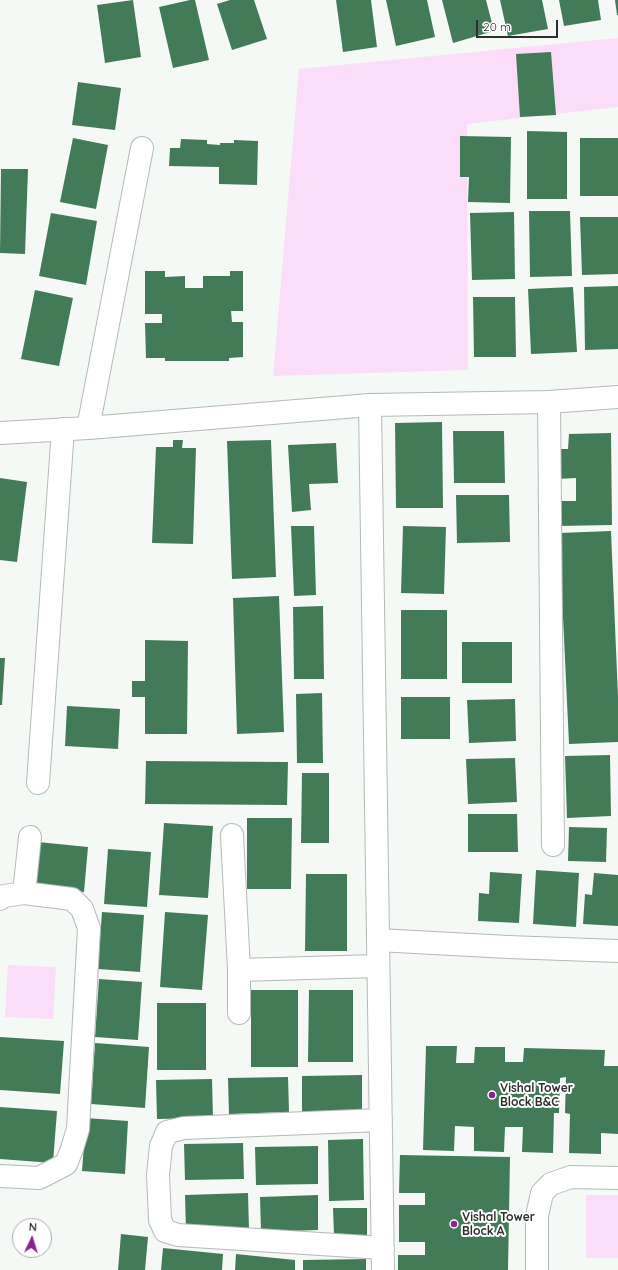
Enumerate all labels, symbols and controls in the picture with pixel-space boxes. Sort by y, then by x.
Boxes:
scale bar [478,12,560,38]
text: 20 m [483,19,511,34]
place label: Vishal Tower Block B&C [500,1081,573,1109]
marker: Vishal Tower Block B&C [487,1090,497,1100]
place label: Vishal Tower Block A [462,1210,535,1238]
north arrow [12,1218,52,1258]
marker: Vishal Tower Block A [449,1219,459,1229]
text: N [28,1220,37,1234]

